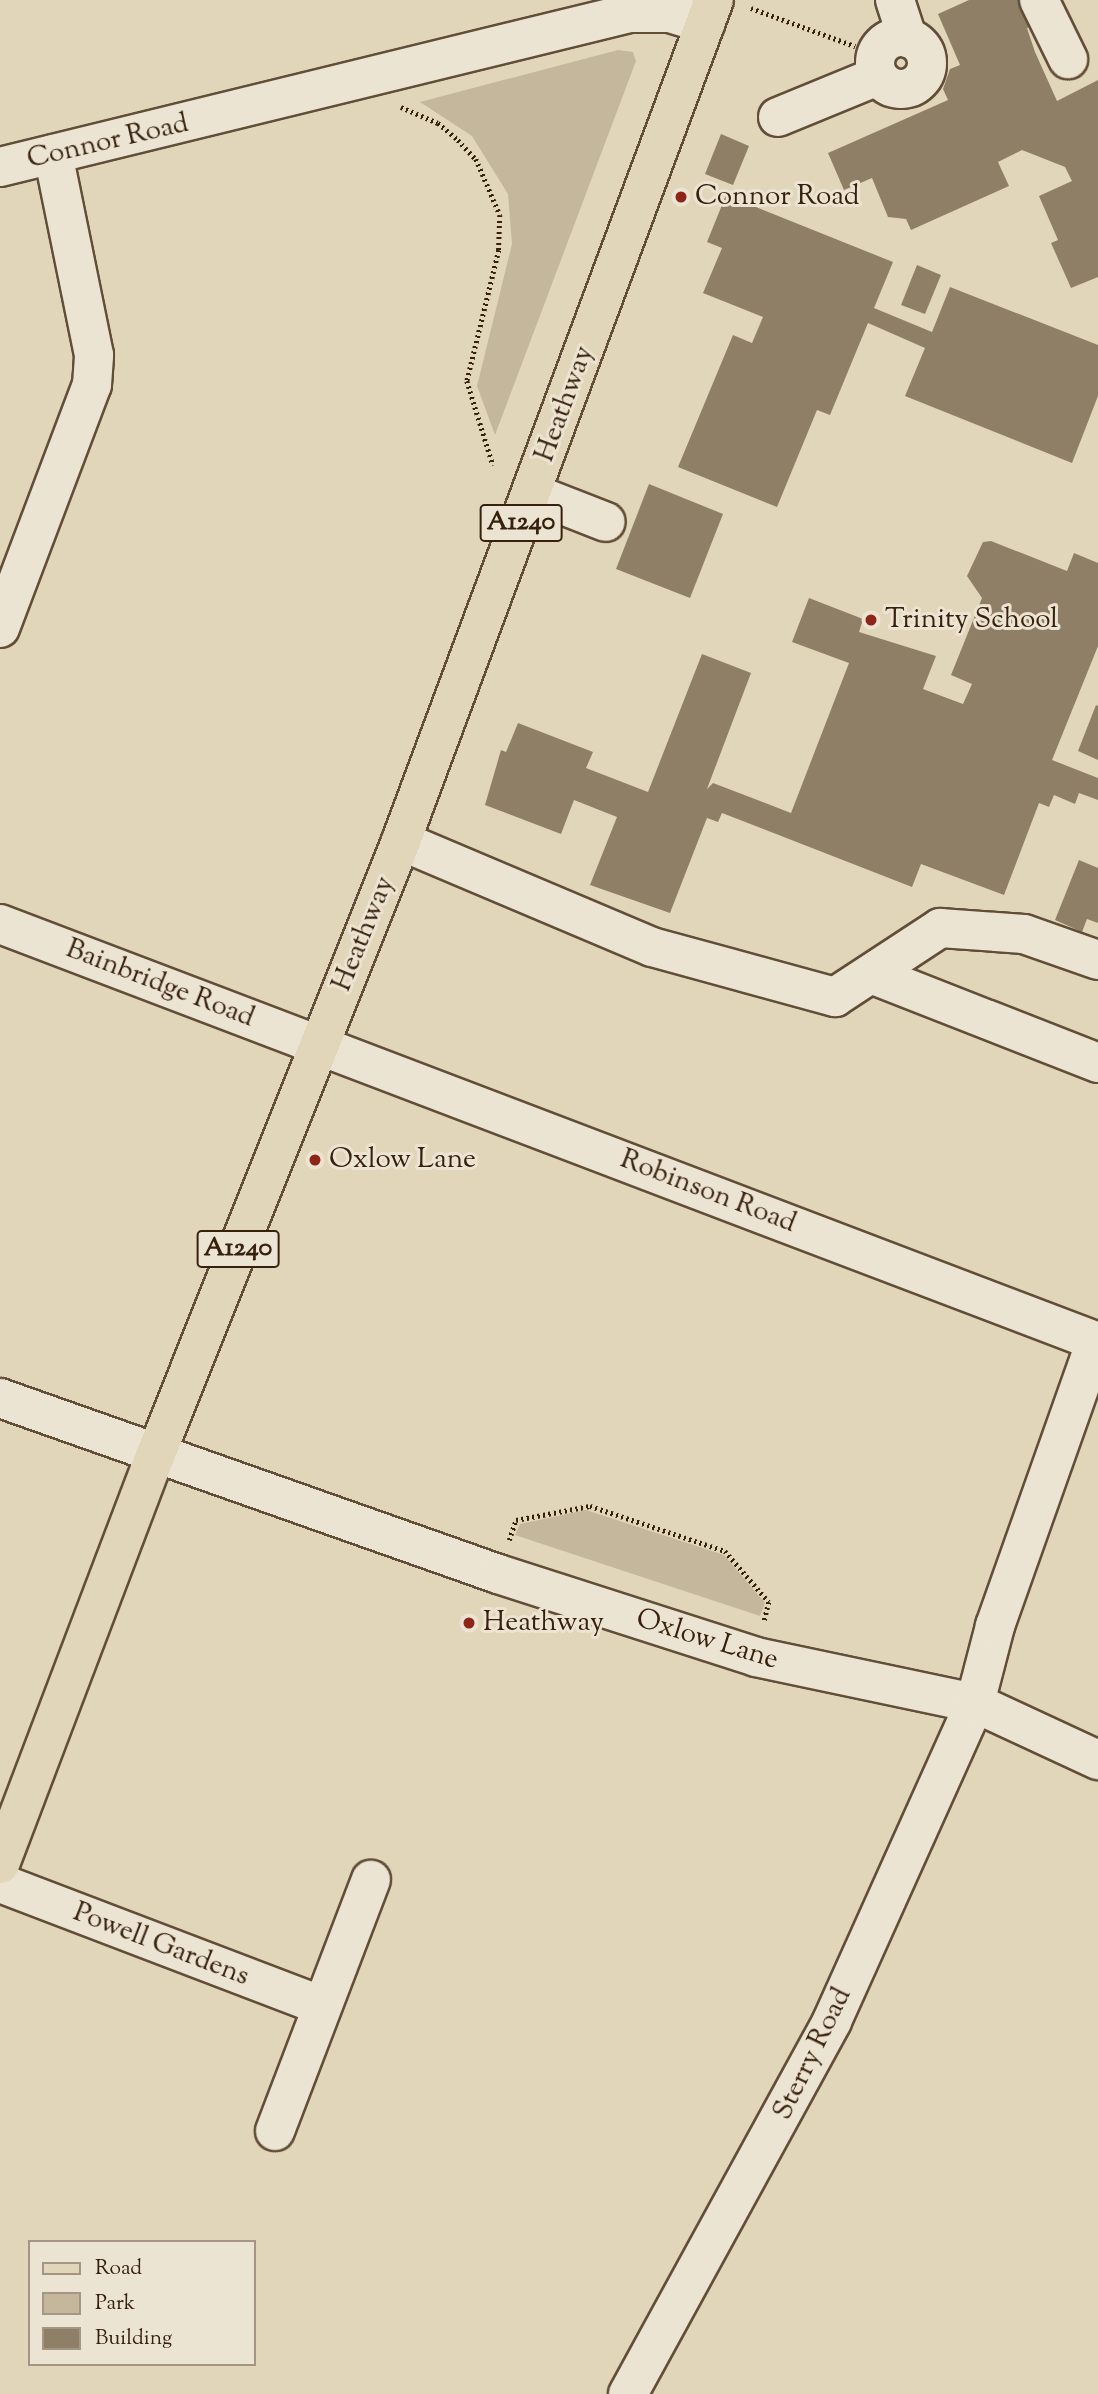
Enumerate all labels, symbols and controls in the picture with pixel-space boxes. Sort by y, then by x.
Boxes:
street label: Connor Road [24,107,192,177]
place label: Connor Road [695,180,860,214]
marker: Connor Road [673,189,689,205]
street label: Heathway [529,341,601,467]
road number: A1240 [479,500,563,545]
place label: Trinity School [885,603,1058,637]
marker: Trinity School [863,612,879,628]
street label: Heathway [326,872,402,996]
street label: Bainbridge Road [61,933,259,1035]
place label: Oxlow Lane [329,1143,476,1177]
street label: Robinson Road [615,1143,801,1241]
marker: Oxlow Lane [307,1152,323,1168]
road number: A1240 [196,1226,280,1272]
street label: Oxlow Lane [632,1602,782,1678]
place label: Heathway [483,1606,604,1640]
marker: Heathway [461,1615,477,1631]
street label: Powell Gardens [68,1896,254,1994]
street label: Sterry Road [767,1982,859,2126]
legend [28,2240,256,2366]
text: Road [95,2254,142,2284]
text: Park [95,2289,135,2319]
text: Building [95,2324,172,2354]

